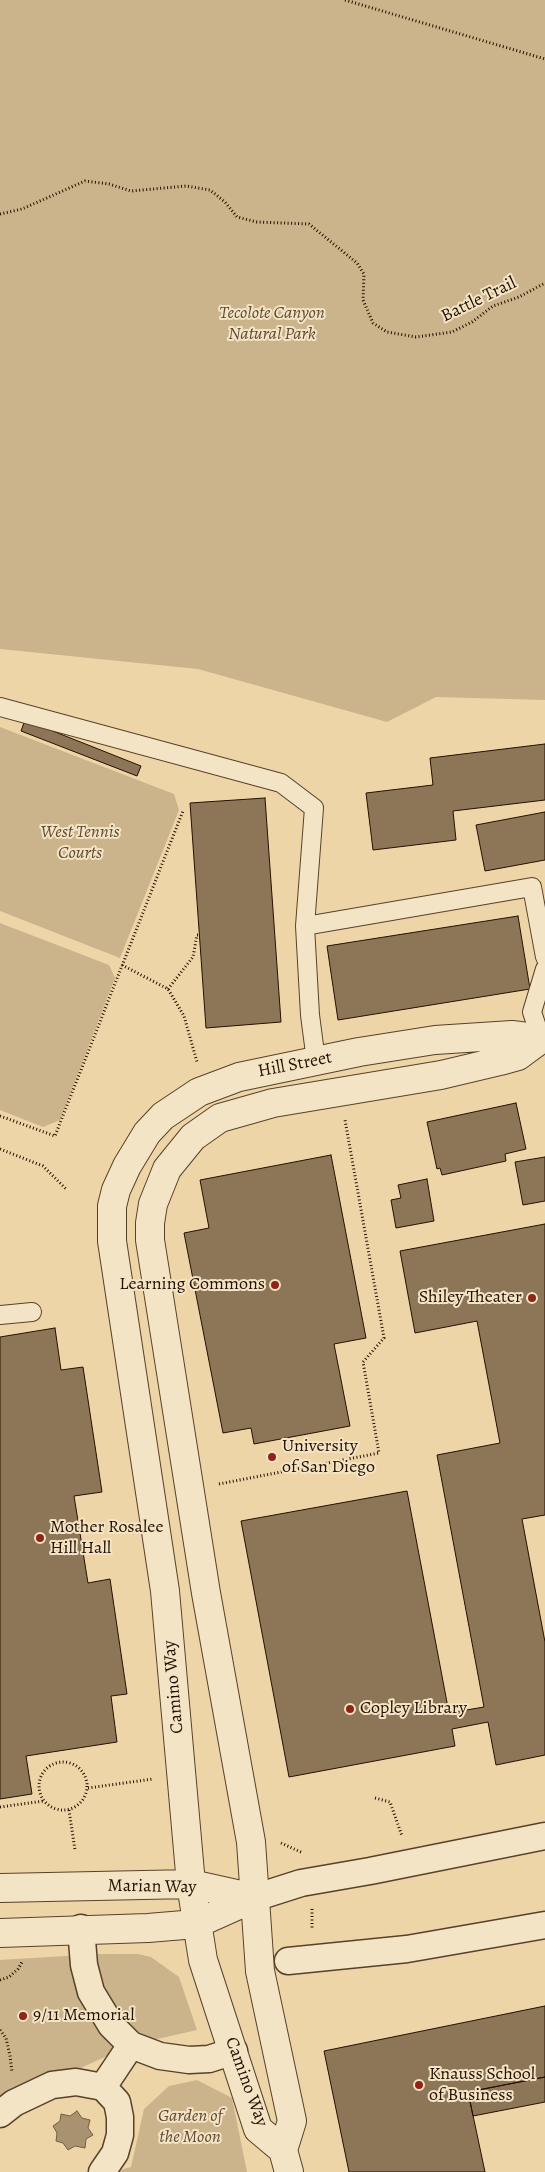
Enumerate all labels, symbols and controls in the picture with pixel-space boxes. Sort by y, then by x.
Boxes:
street label: Battle Trail [438,273,520,327]
park label: Tecolote Canyon Natural Park [219,303,325,346]
park label: West Tennis Courts [41,822,119,864]
street label: Hill Street [256,1047,334,1083]
place label: Learning Commons [119,1274,265,1296]
marker: Learning Commons [269,1279,281,1291]
place label: Shiley Theater [419,1287,522,1309]
marker: Shiley Theater [526,1292,538,1304]
place label: University of San Diego [282,1436,375,1478]
marker: University of San Diego [266,1451,278,1463]
place label: Mother Rosalee Hill Hall [50,1517,163,1560]
marker: Mother Rosalee Hill Hall [34,1532,46,1544]
street label: Camino Way [159,1639,189,1735]
place label: Copley Library [360,1698,467,1720]
marker: Copley Library [344,1703,356,1715]
street label: Marian Way [107,1875,197,1899]
place label: 9/11 Memorial [33,2005,135,2027]
marker: 9/11 Memorial [17,2010,29,2022]
street label: Camino Way [220,2034,272,2130]
place label: Knauss School of Business [429,2064,535,2106]
marker: Knauss School of Business [413,2079,425,2091]
park label: Garden of the Moon [158,2106,222,2148]

